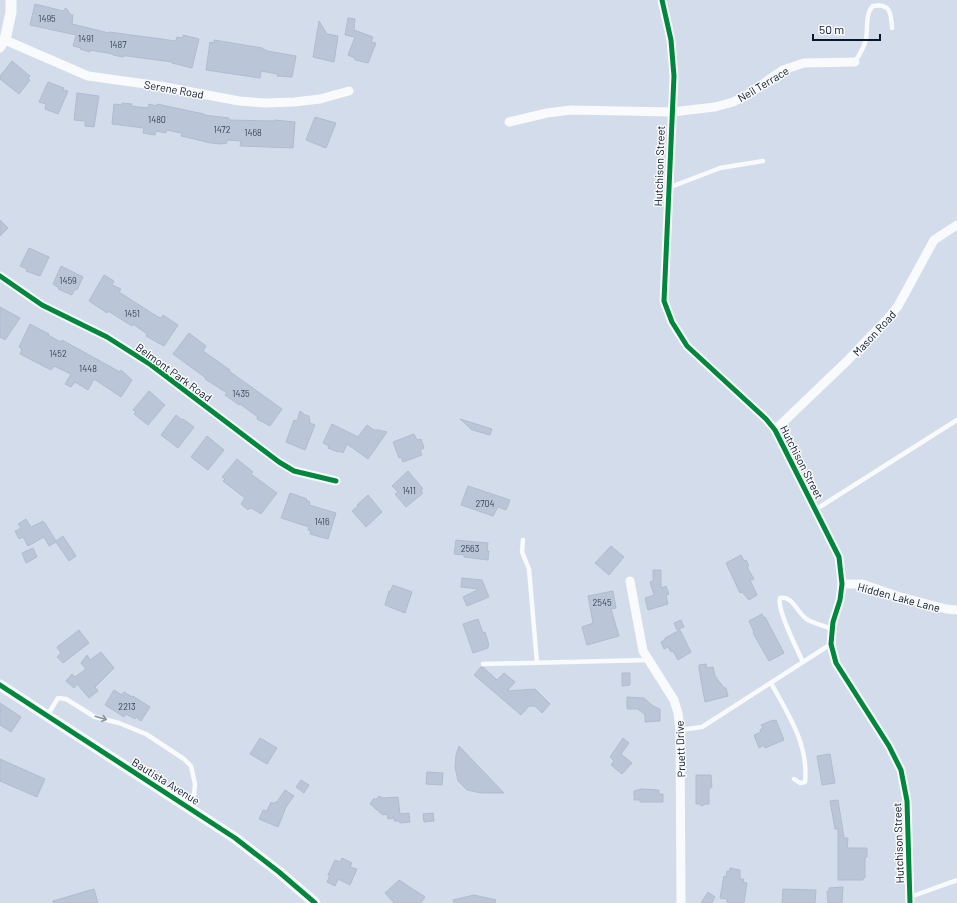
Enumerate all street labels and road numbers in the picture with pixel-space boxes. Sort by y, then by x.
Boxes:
street label: Neil Terrace [735,64,791,104]
street label: Serene Road [143,77,205,101]
street label: Hutchison Street [651,125,667,207]
street label: Mason Road [850,308,898,358]
street label: Belmont Park Road [134,340,214,404]
street label: Hutchison Street [778,423,826,501]
street label: Hidden Lake Lane [856,580,942,614]
street label: Pruett Drive [673,720,687,778]
street label: Bautista Avenue [130,755,202,807]
street label: Hutchison Street [890,802,906,884]

